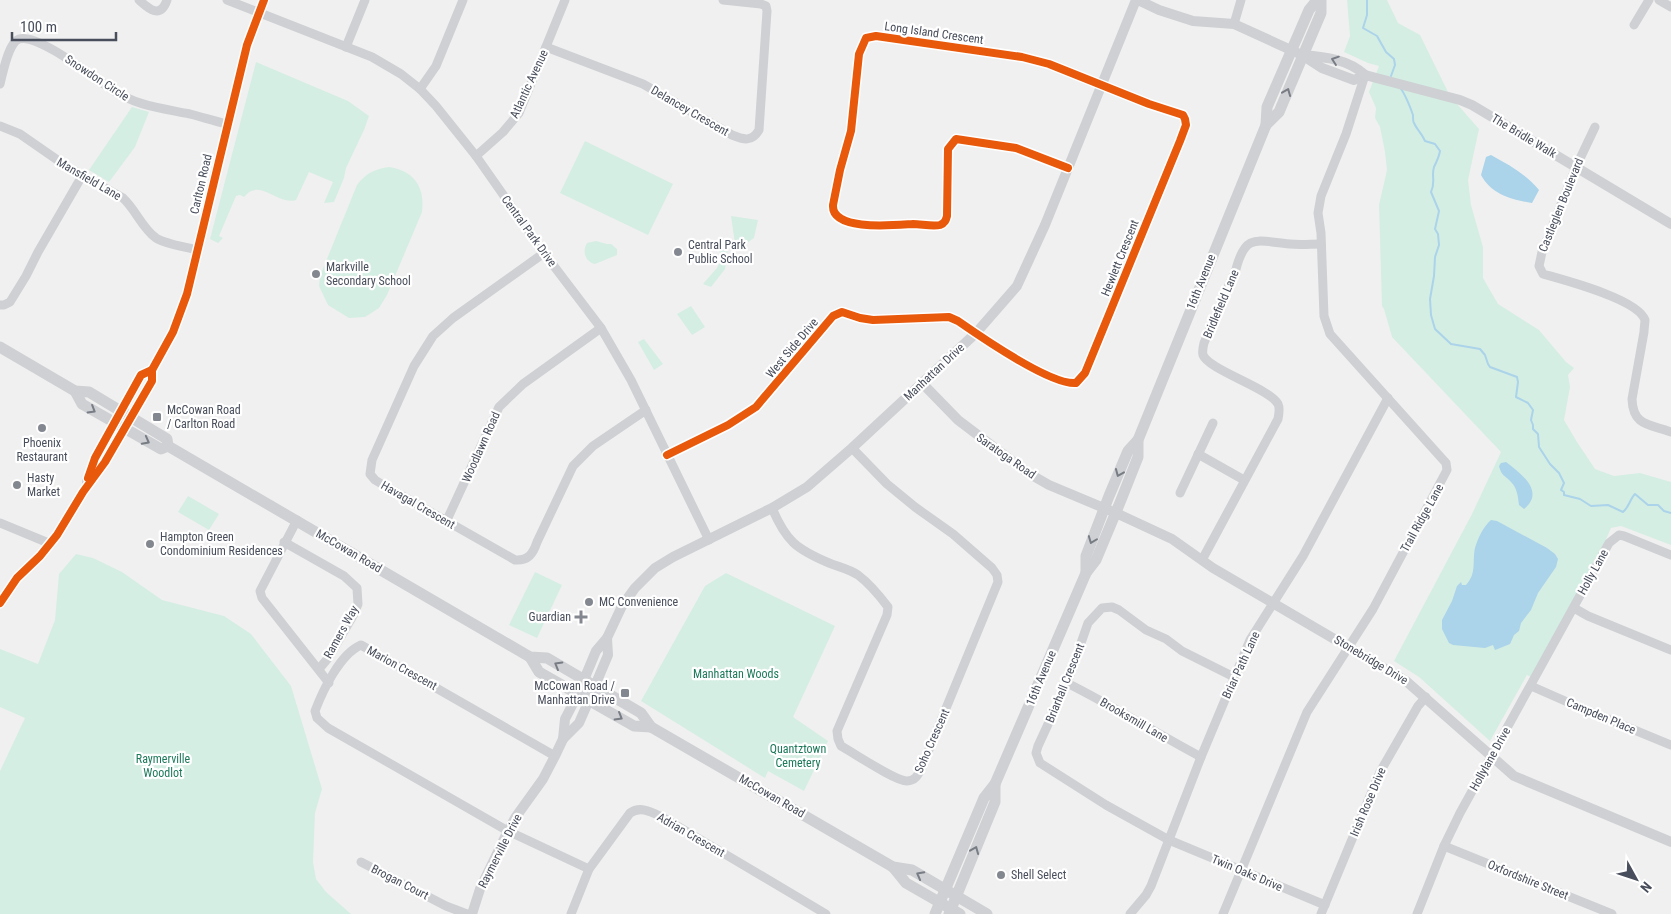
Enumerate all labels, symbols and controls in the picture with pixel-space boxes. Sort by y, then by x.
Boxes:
scale bar [12,10,116,42]
text: 100 m [20,18,57,36]
street label: Long Island Crescent [884,19,985,47]
street label: Atlantic Avenue [507,47,551,120]
street label: Snowdon Circle [62,52,132,104]
one-way arrow [1332,56,1340,66]
street label: Delancey Crescent [649,83,732,139]
one-way arrow [1281,88,1292,97]
street label: The Bridle Walk [1489,111,1560,161]
street label: Carlton Road [187,153,215,215]
street label: Mansfield Lane [54,155,124,203]
street label: Castleglen Boulevard [1536,156,1586,254]
street label: Central Park Drive [498,193,560,270]
street label: Hewlett Crescent [1098,217,1142,298]
place label: Central Park Public School [688,238,753,266]
marker: Central Park Public School [672,246,684,258]
street label: 16th Avenue [1184,252,1219,312]
place label: Markville Secondary School [326,260,411,288]
street label: Bridlefield Lane [1200,267,1242,340]
marker: Markville Secondary School [310,268,322,280]
street label: West Side Drive [763,315,821,381]
street label: Manhattan Drive [901,340,967,404]
place label: McCowan Road / Carlton Road [167,403,241,431]
one-way arrow [86,404,95,414]
street label: Woodlawn Road [459,409,503,485]
marker: McCowan Road / Carlton Road [151,411,163,423]
marker: Phoenix Restaurant [36,422,48,434]
street label: Saratoga Road [974,430,1038,482]
one-way arrow [141,435,150,445]
place label: Phoenix Restaurant [16,436,68,464]
one-way arrow [1114,468,1125,477]
place label: Hasty Market [27,471,60,499]
street label: Havagal Crescent [379,478,458,532]
marker: Hasty Market [11,479,23,491]
street label: Trail Ridge Lane [1398,481,1447,554]
street label: McCowan Road [314,527,384,575]
place label: Hampton Green Condominium Residences [160,530,283,558]
one-way arrow [1088,535,1098,544]
marker: Hampton Green Condominium Residences [144,538,156,550]
street label: Holly Lane [1575,547,1611,597]
place label: MC Convenience [599,595,678,609]
marker: MC Convenience [583,596,595,608]
street label: Ramers Way [321,603,361,661]
place label: Guardian [529,610,571,624]
marker: Guardian [575,611,587,623]
street label: Briar Path Lane [1219,629,1263,701]
street label: Stonebridge Drive [1332,632,1411,688]
street label: Briarhall Crescent [1043,641,1087,725]
street label: Marion Crescent [365,643,440,693]
street label: 16th Avenue [1023,648,1059,708]
one-way arrow [555,661,564,671]
park label: Manhattan Woods [693,667,779,681]
place label: McCowan Road / Manhattan Drive [534,679,616,707]
marker: McCowan Road / Manhattan Drive [619,687,631,699]
street label: Brooksmill Lane [1098,695,1171,745]
street label: Campden Place [1564,695,1638,737]
street label: Soho Crescent [912,706,953,775]
one-way arrow [613,711,622,721]
street label: Hollylane Drive [1467,724,1513,793]
park label: Quantztown Cemetery [770,742,826,770]
park label: Raymerville Woodlot [136,752,191,780]
street label: Irish Rose Drive [1347,765,1389,839]
street label: McCowan Road [737,772,807,820]
street label: Adrian Crescent [655,810,728,860]
street label: Raymerville Drive [475,811,525,890]
one-way arrow [969,846,979,855]
street label: Twin Oaks Drive [1209,852,1285,894]
north arrow [1611,854,1661,904]
street label: Oxfordshire Street [1486,857,1571,903]
street label: Brogan Court [369,862,431,903]
place label: Shell Select [1011,868,1067,882]
marker: Shell Select [995,869,1007,881]
one-way arrow [916,871,925,881]
text: N [1637,879,1655,896]

